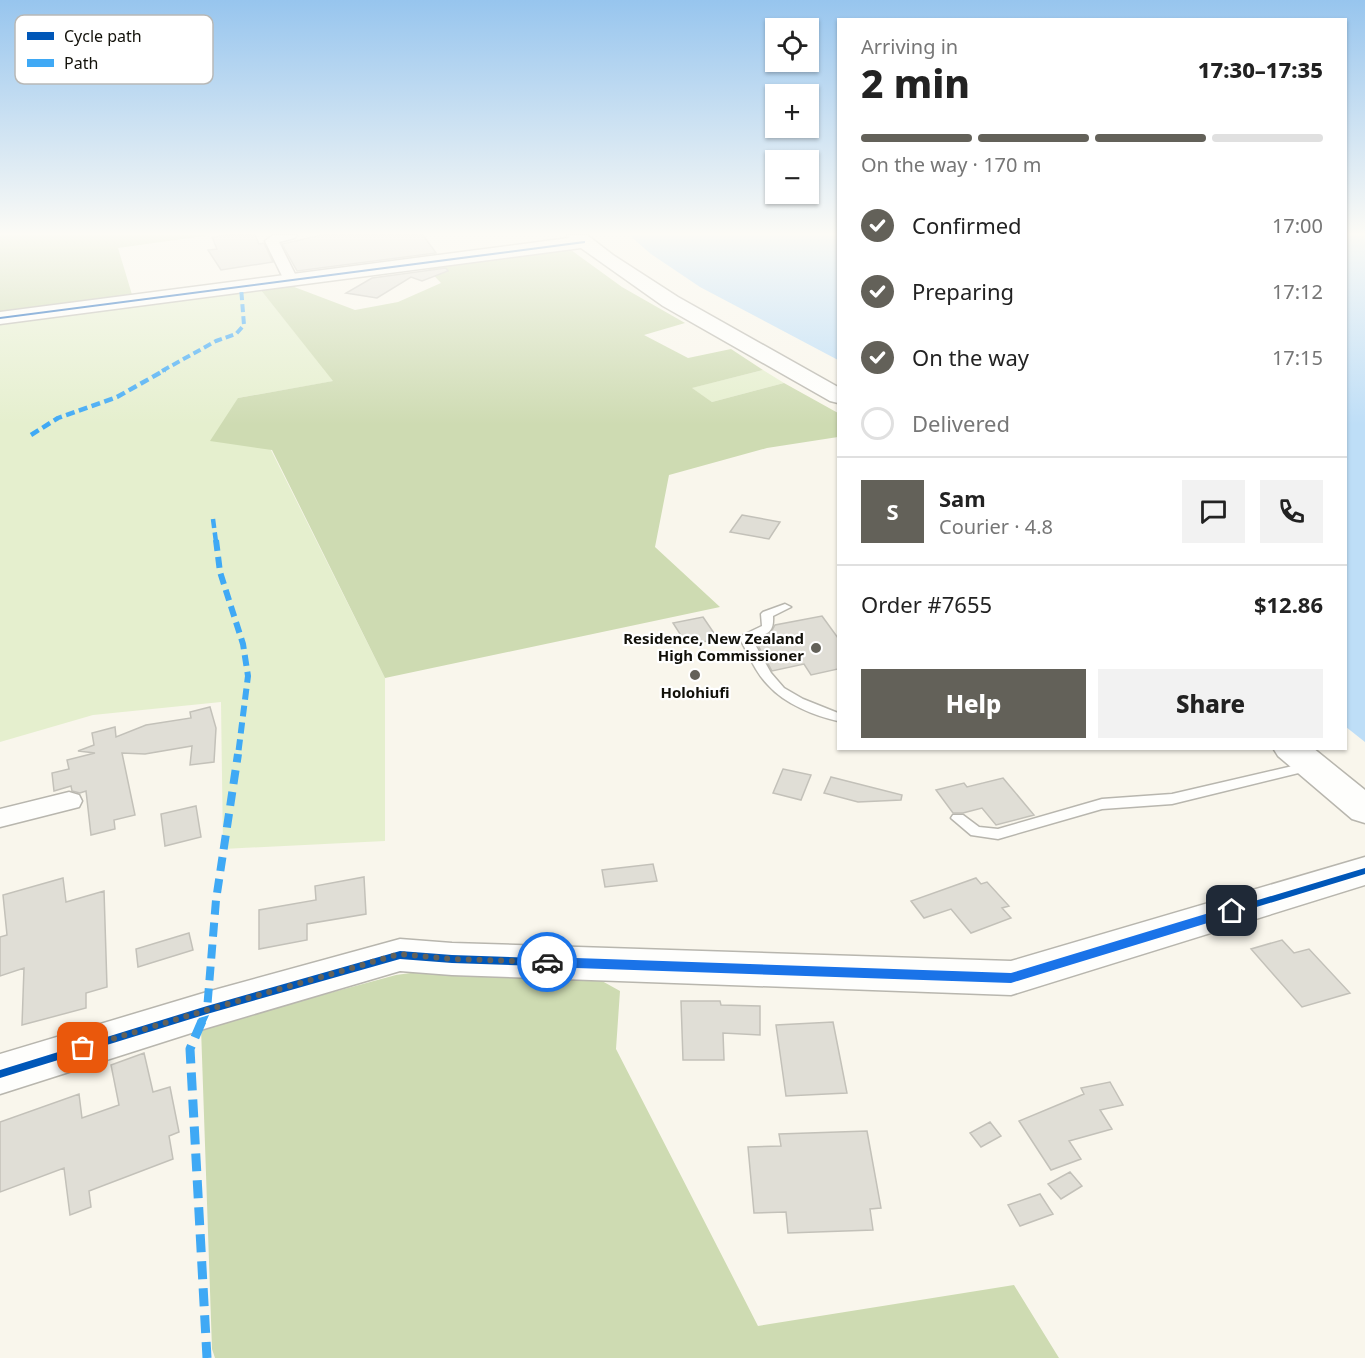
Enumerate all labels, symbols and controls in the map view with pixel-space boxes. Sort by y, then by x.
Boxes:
legend [15,15,213,84]
map controls [765,18,819,204]
button: locate [765,18,819,72]
text: Cycle path [64,25,142,47]
text: Arriving in [861,33,958,60]
text: Path [64,52,98,74]
text: 17:30–17:35 [1198,54,1323,84]
text: 2 min [861,56,970,109]
button: + [765,84,819,138]
button: − [765,150,819,204]
text: On the way · 170 m [861,151,1041,178]
icon: check [861,209,894,242]
text: Confirmed [912,210,1022,240]
text: 17:00 [1272,212,1323,239]
icon: check [861,275,894,308]
text: Preparing [912,276,1014,306]
text: 17:12 [1272,278,1323,305]
icon: check [861,341,894,374]
text: On the way [912,342,1029,372]
text: 17:15 [1272,344,1323,371]
text: Delivered [912,408,1010,438]
button: chat [1182,480,1245,543]
button: phone [1260,480,1323,543]
text: Sam [939,483,986,513]
text: S [886,496,899,526]
text: Courier · 4.8 [939,513,1053,540]
text: Order #7655 [861,589,992,619]
text: $12.86 [1254,589,1323,619]
place label: Residence, New Zealand High Commissioner [623,628,804,665]
marker: Residence, New Zealand High Commissioner [809,641,823,655]
marker: Holohiufi [688,668,702,682]
button: Help [861,669,1086,738]
button: Share [1098,669,1323,738]
place label: Holohiufi [661,682,729,702]
pin [1206,885,1257,936]
icon: home [1215,894,1248,927]
courier [517,932,577,992]
icon: car [531,946,564,979]
pin [57,1022,108,1073]
icon: bag [66,1031,99,1064]

